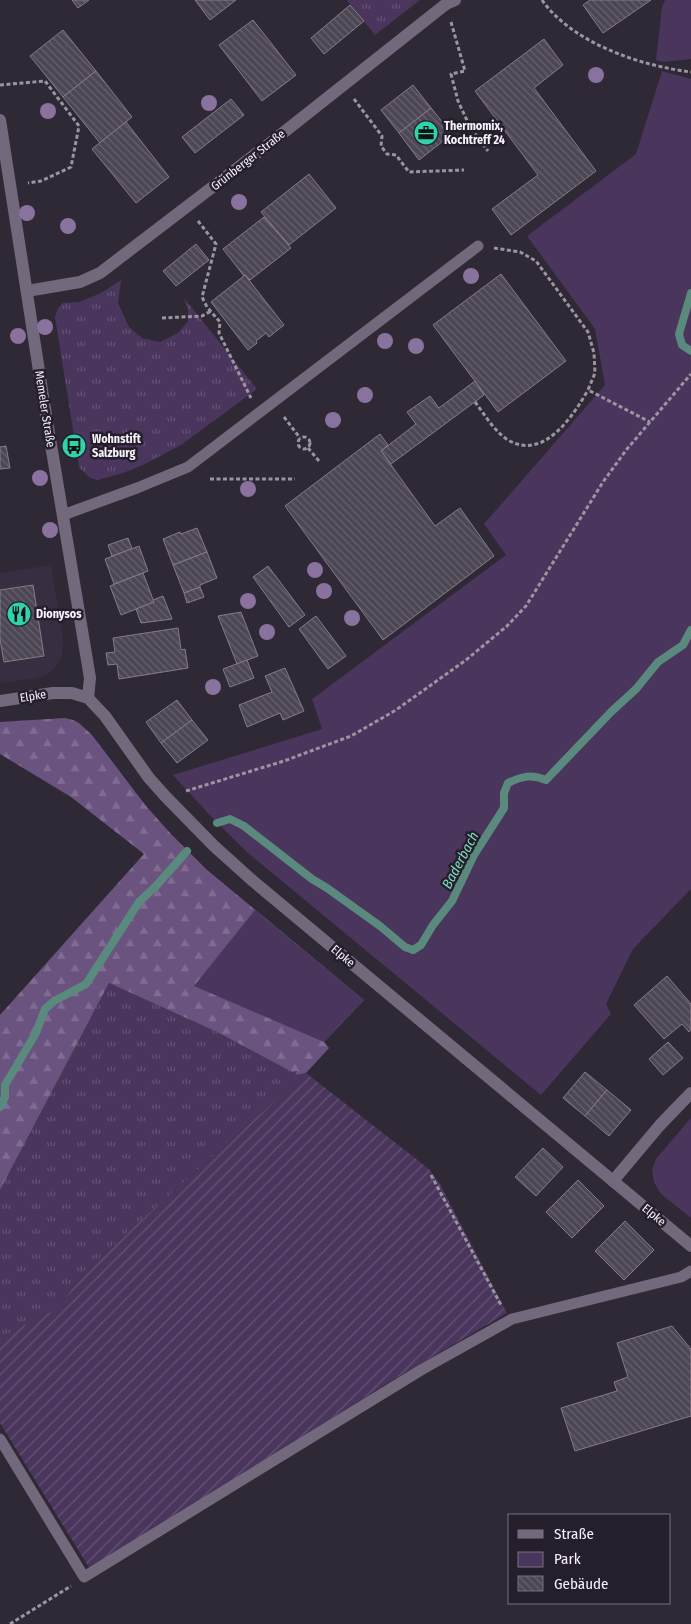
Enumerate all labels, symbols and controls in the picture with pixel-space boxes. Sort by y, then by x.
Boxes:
place label: Thermomix, Kochtreff 24 [444,119,505,147]
office icon: Thermomix, Kochtreff 24 [413,120,439,146]
street label: Grünberger Straße [208,127,288,193]
street label: Memeler Straße [32,370,58,448]
place label: Wohnstift Salzburg [92,432,142,460]
bus stop icon: Wohnstift Salzburg [61,433,87,459]
restaurant icon: Dionysos [6,601,32,627]
place label: Dionysos [36,607,82,621]
street label: Elpke [19,687,47,705]
water label: Baderbach [438,829,482,892]
street label: Elpke [328,942,358,970]
street label: Elpke [639,1201,669,1229]
legend [508,1514,671,1604]
text: Straße [554,1525,594,1543]
text: Park [554,1550,581,1568]
text: Gebäude [554,1575,609,1593]

